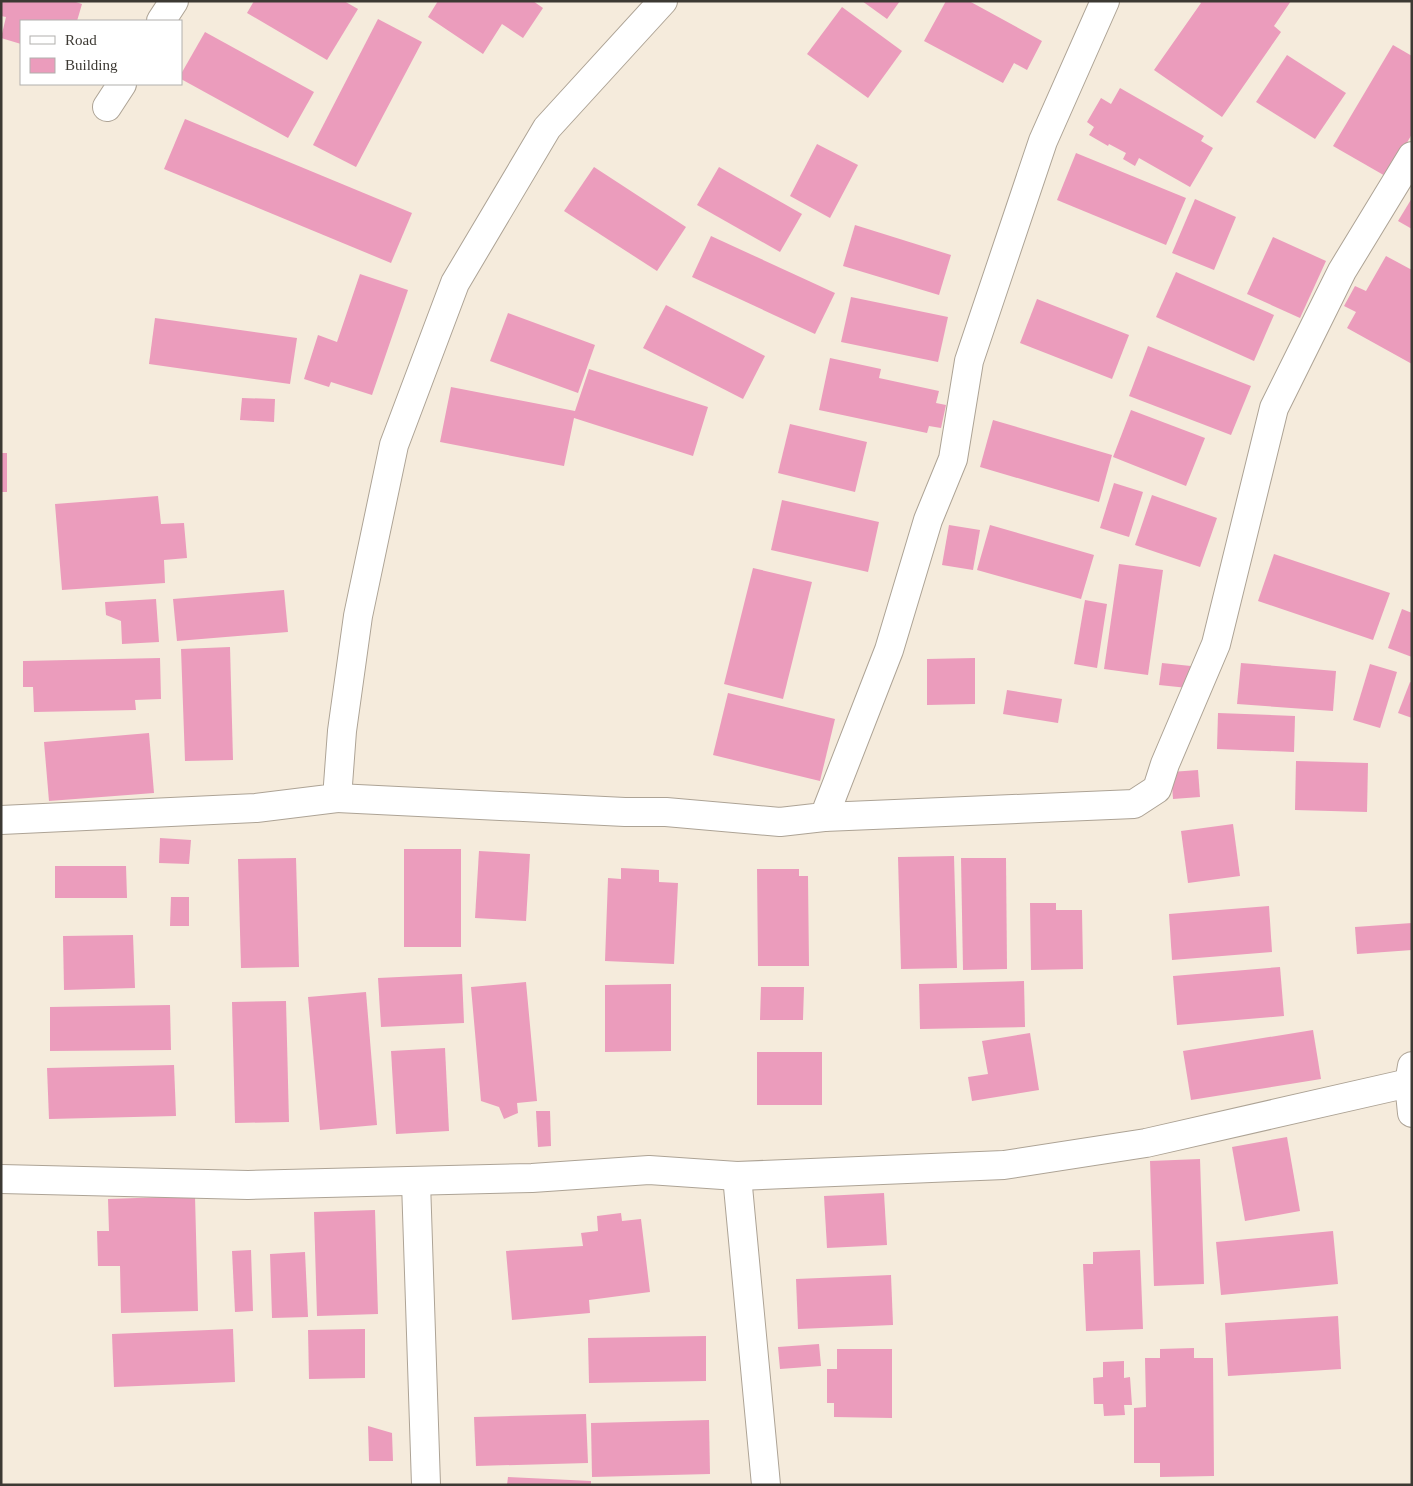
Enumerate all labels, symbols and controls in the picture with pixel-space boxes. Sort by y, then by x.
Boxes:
legend [20,20,182,85]
text: Road [65,32,97,48]
text: Building [65,57,118,73]

